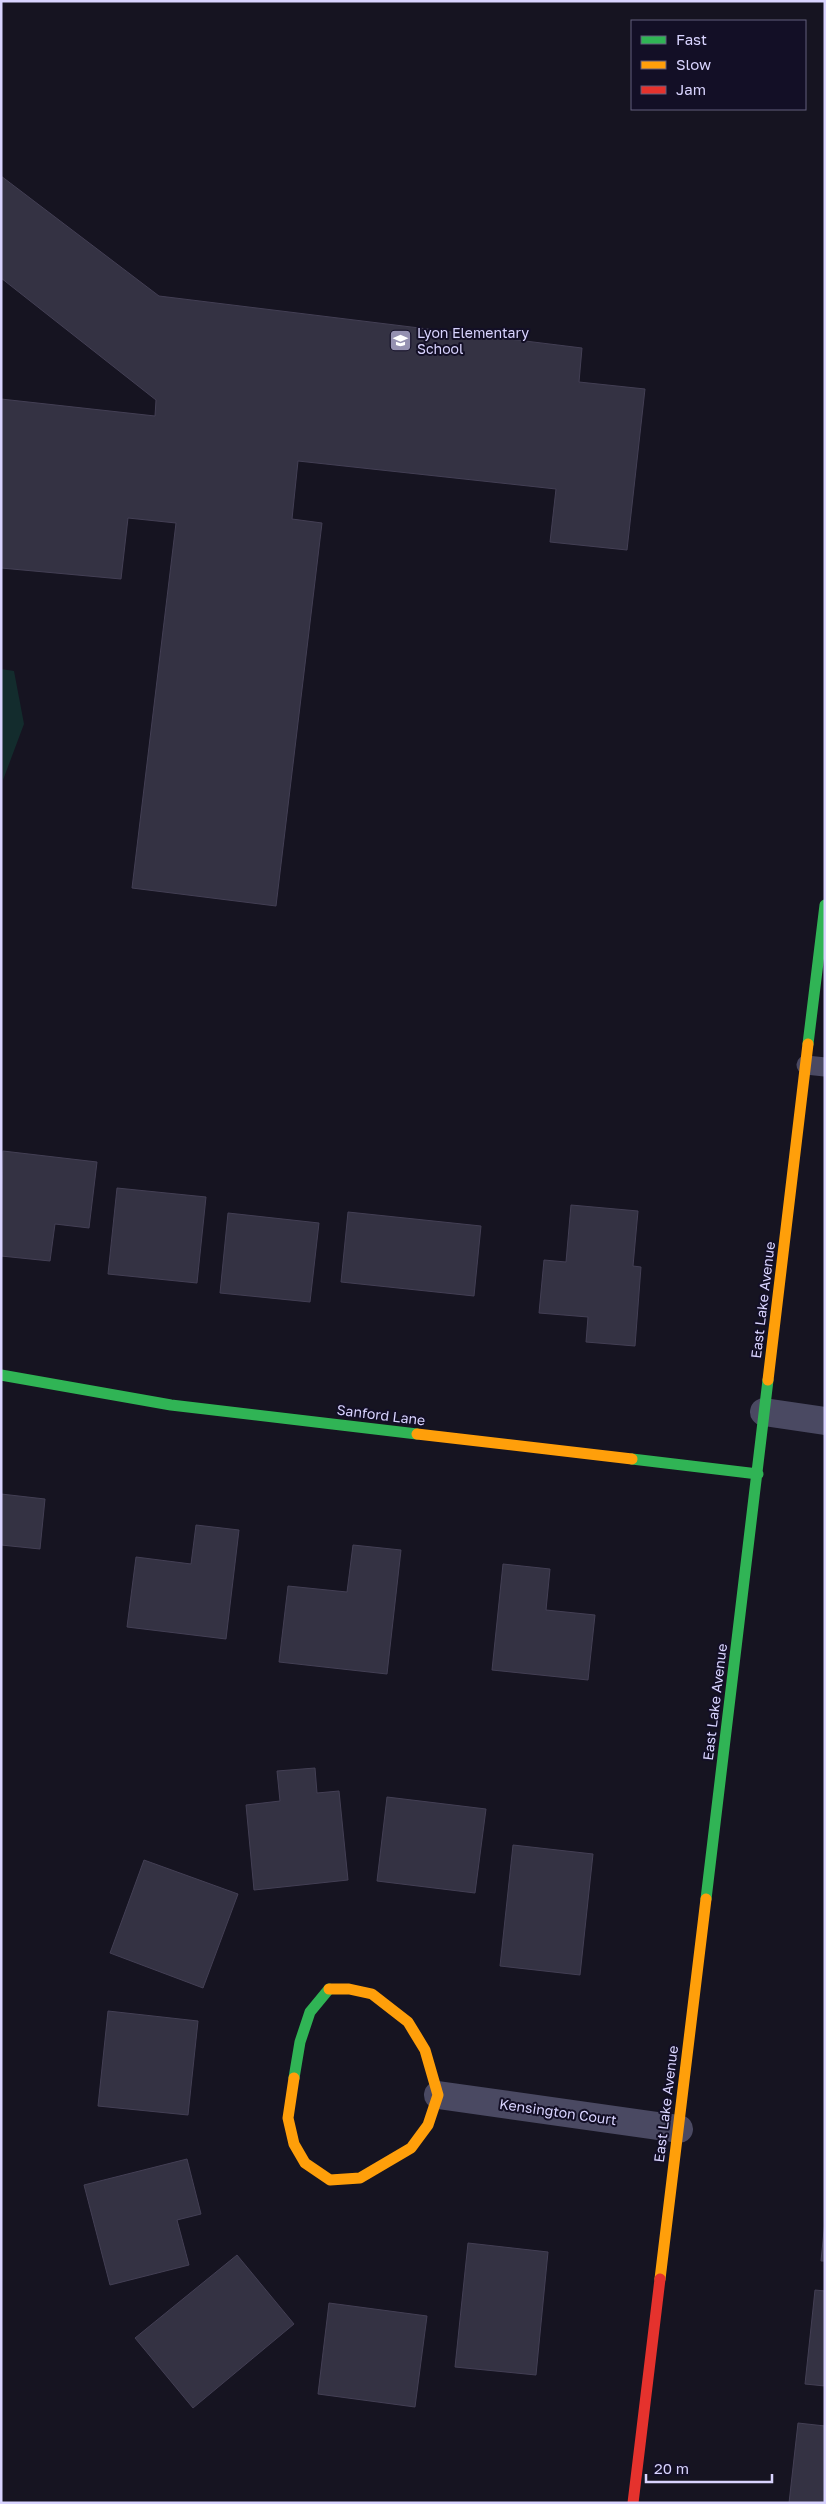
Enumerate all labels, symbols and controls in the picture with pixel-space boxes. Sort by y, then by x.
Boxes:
legend [631,20,806,110]
text: Fast [676,30,707,48]
text: Slow [676,55,711,73]
text: Jam [676,80,706,98]
place label: Lyon Elementary School [417,324,529,357]
school or university icon: Lyon Elementary School [389,329,413,353]
street label: East Lake Avenue [747,1241,778,1359]
street label: Sanford Lane [336,1401,426,1428]
street label: East Lake Avenue [699,1643,730,1761]
street label: East Lake Avenue [650,2045,681,2163]
street label: Kensington Court [498,2095,618,2128]
scale bar [646,2452,772,2484]
text: 20 m [654,2459,689,2477]

